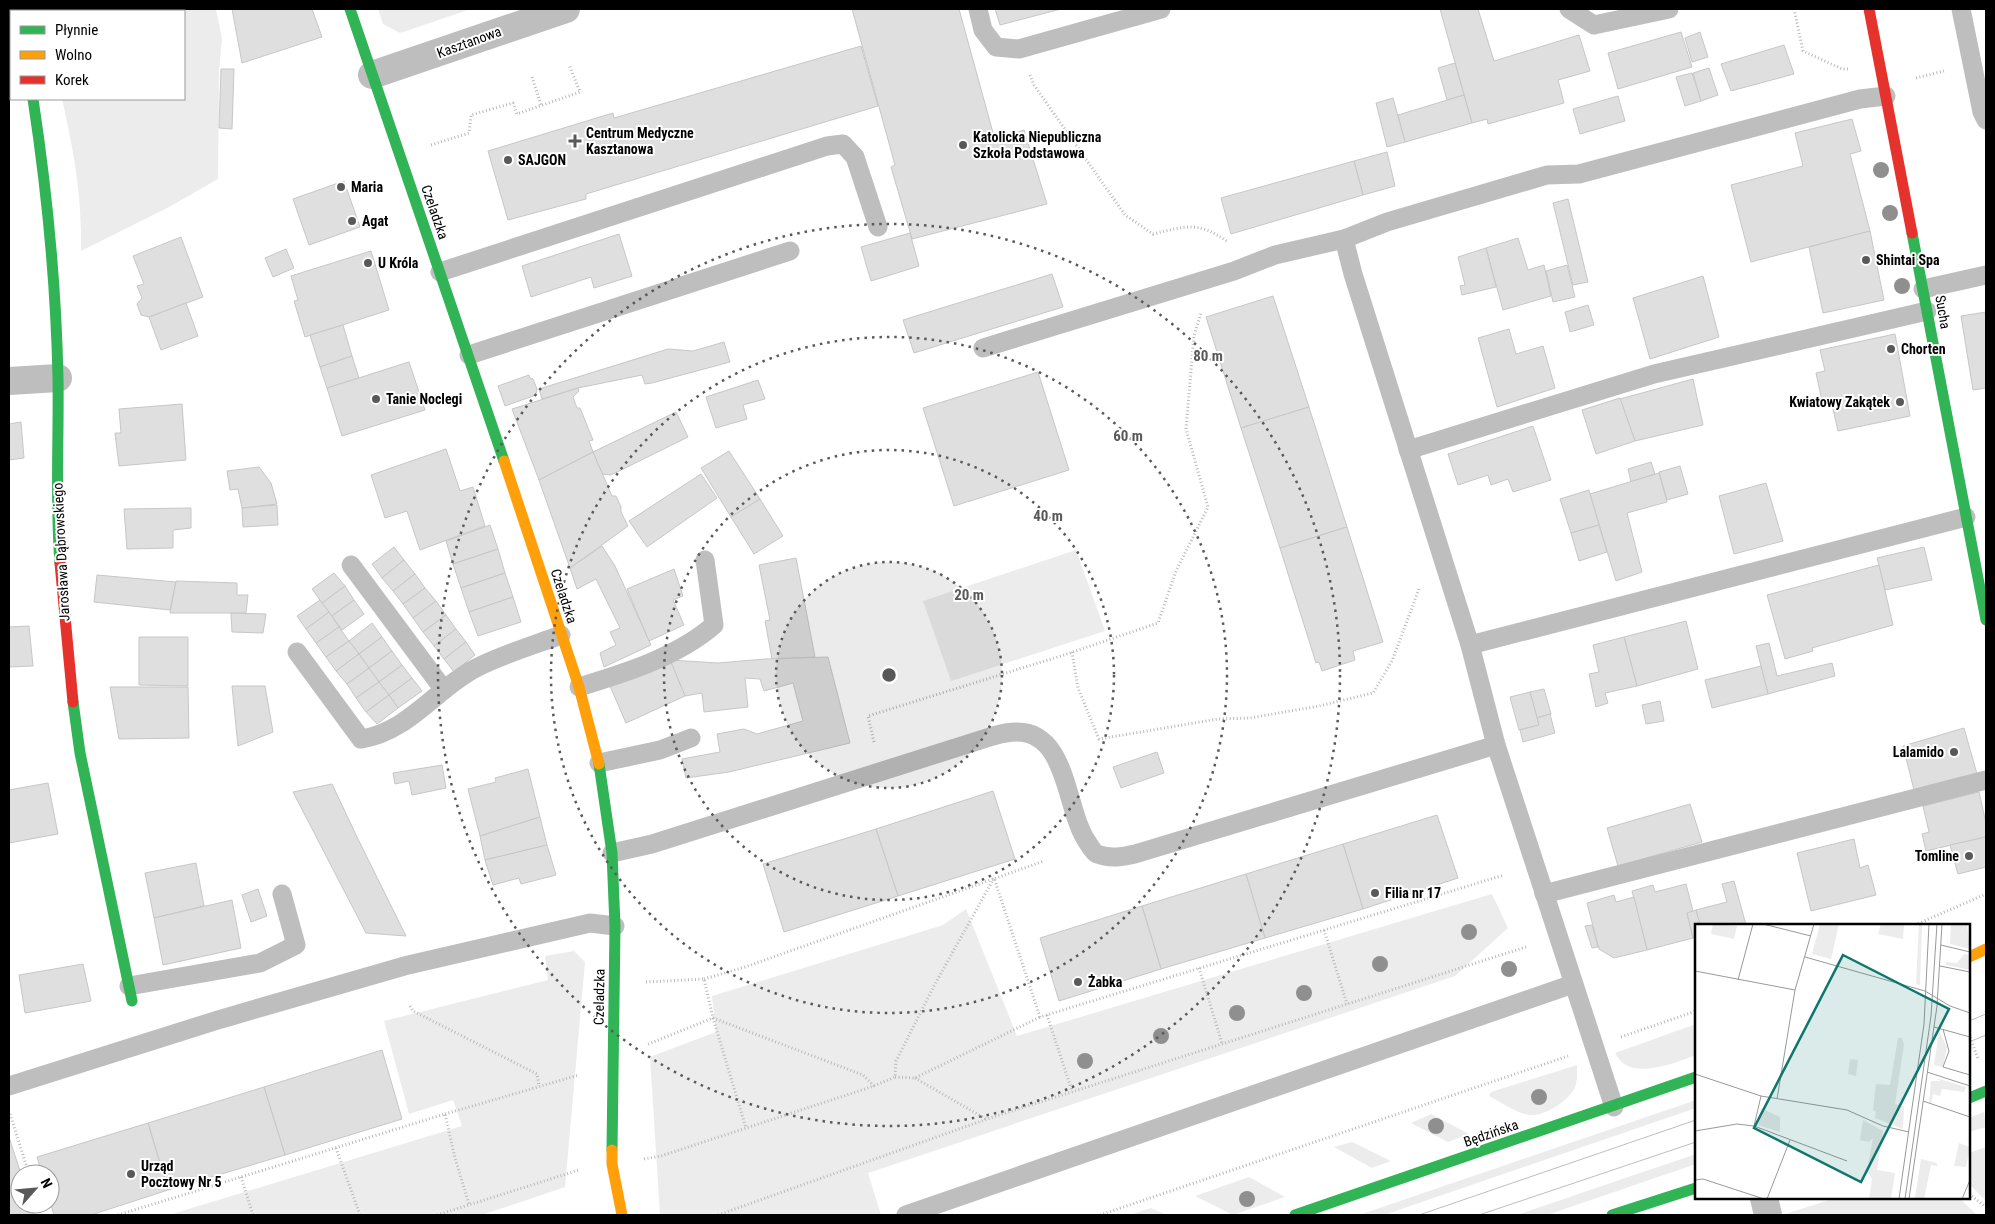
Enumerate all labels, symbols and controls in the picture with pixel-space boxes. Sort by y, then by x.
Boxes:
legend [10,10,185,100]
text: Płynnie [55,21,98,39]
street label: Kasztanowa [435,23,503,61]
text: Wolno [55,46,92,64]
text: Korek [55,71,89,89]
place label: Centrum Medyczne Kasztanowa [586,125,694,157]
place label: Katolicka Niepubliczna Szkoła Podstawowa [973,129,1102,161]
marker: Centrum Medyczne Kasztanowa [568,134,582,148]
marker: Katolicka Niepubliczna Szkoła Podstawowa [957,139,969,151]
place label: SAJGON [518,152,566,168]
marker: SAJGON [502,154,514,166]
place label: Maria [351,179,383,195]
marker: Maria [335,181,347,193]
street label: Czeladzka [418,183,452,241]
place label: Agat [362,213,388,229]
marker: Agat [346,215,358,227]
place label: Shintai Spa [1876,252,1940,268]
marker: Shintai Spa [1860,254,1872,266]
place label: U Króla [378,255,419,271]
marker: U Króla [362,257,374,269]
street label: Sucha [1932,294,1954,330]
place label: Chorten [1901,341,1946,357]
marker: Chorten [1885,343,1897,355]
text: 80 m [1193,347,1223,365]
place label: Tanie Noclegi [386,391,462,407]
marker: Tanie Noclegi [370,393,382,405]
place label: Kwiatowy Zakątek [1789,394,1890,410]
marker: Kwiatowy Zakątek [1894,396,1906,408]
text: 60 m [1113,427,1143,445]
street label: Jarosława Dąbrowskiego [49,482,73,622]
text: 40 m [1033,507,1063,525]
street label: Czeladzka [548,567,580,625]
text: 20 m [954,586,984,604]
centre of rings [880,666,898,684]
place label: Lalamido [1893,744,1944,760]
marker: Lalamido [1948,746,1960,758]
place label: Tomline [1915,848,1959,864]
marker: Tomline [1963,850,1975,862]
place label: Filia nr 17 [1385,885,1441,901]
marker: Filia nr 17 [1369,887,1381,899]
inset map [1695,924,1970,1199]
street label: Czeladzka [591,969,607,1025]
place label: Żabka [1088,974,1123,990]
marker: Żabka [1072,976,1084,988]
street label: Będzińska [1462,1116,1520,1150]
place label: Urząd Pocztowy Nr 5 [141,1158,222,1190]
north arrow [10,1164,60,1214]
marker: Urząd Pocztowy Nr 5 [125,1168,137,1180]
text: N [38,1176,56,1191]

